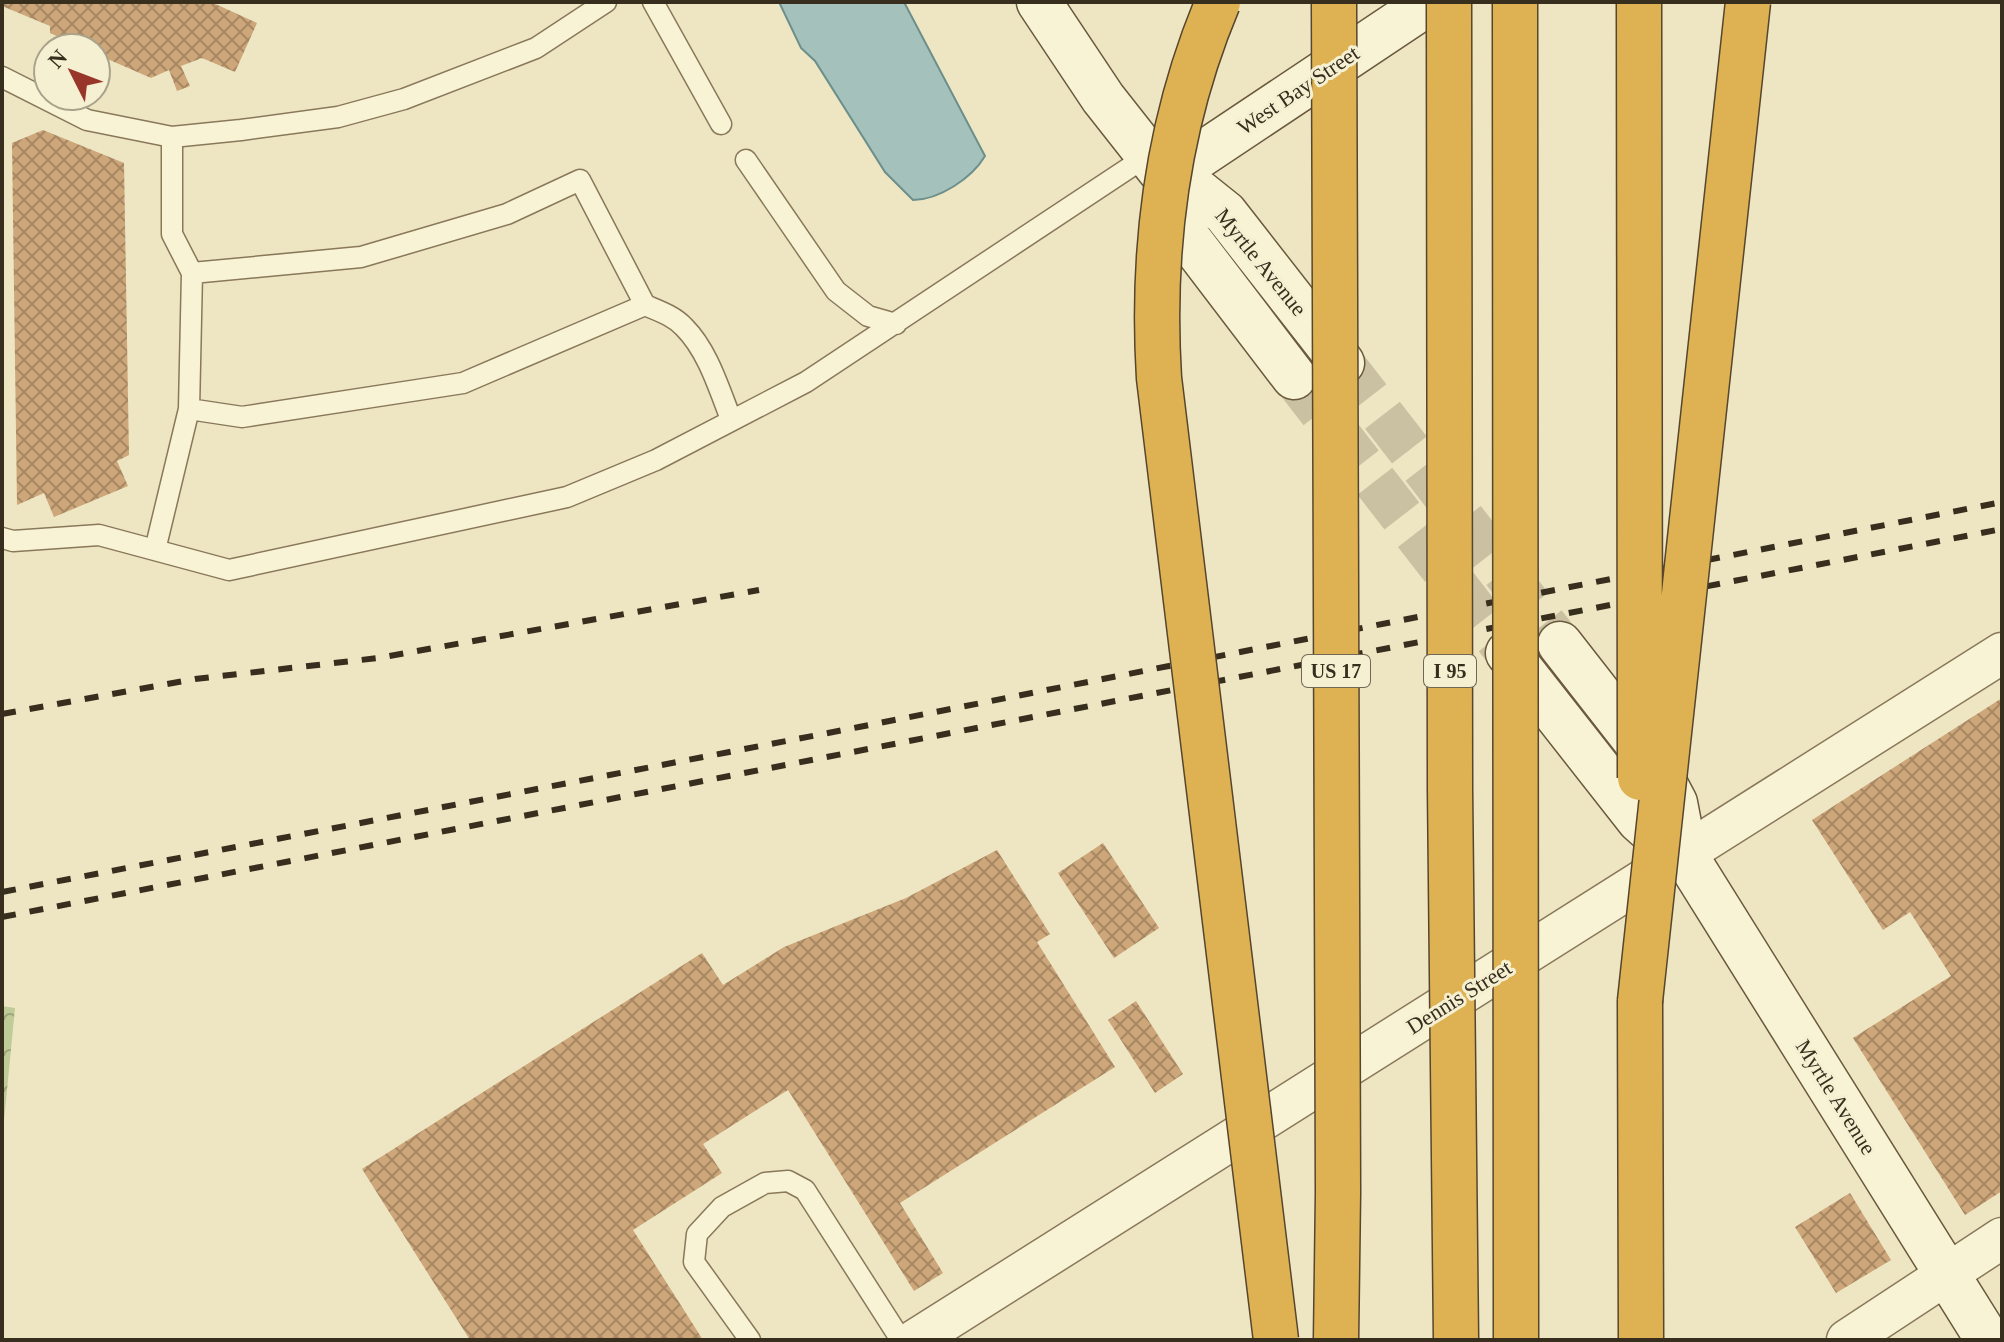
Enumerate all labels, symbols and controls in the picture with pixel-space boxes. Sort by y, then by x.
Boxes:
north arrow [32,32,112,112]
street label: West Bay Street [1232,40,1364,140]
text: N [43,45,72,73]
street label: Myrtle Avenue [1210,203,1312,321]
road number: US 17 [1302,655,1370,687]
road number: I 95 [1424,655,1476,687]
street label: Dennis Street [1402,955,1516,1039]
street label: Myrtle Avenue [1791,1035,1881,1159]

